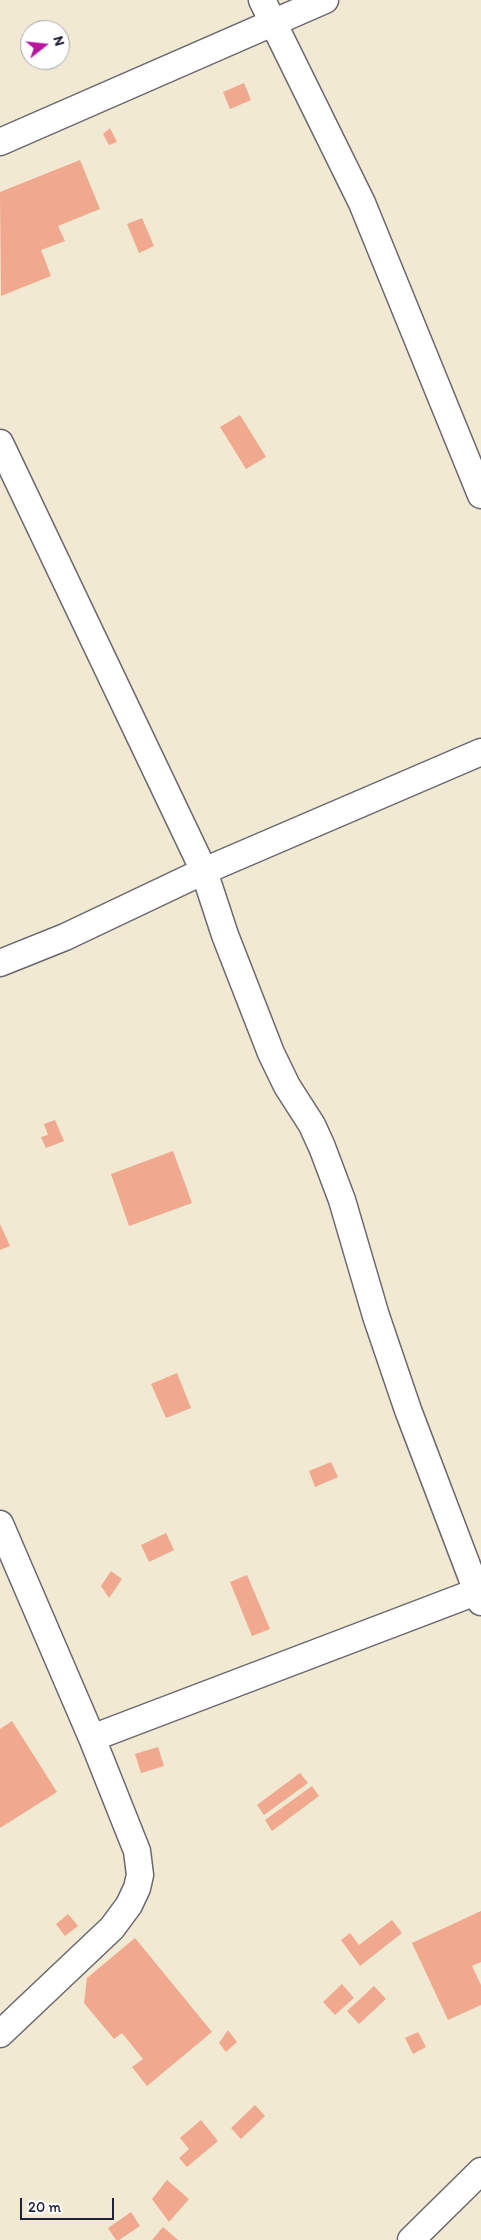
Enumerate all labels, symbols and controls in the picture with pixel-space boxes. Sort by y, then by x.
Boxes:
north arrow [20,20,70,70]
text: N [49,34,68,48]
scale bar [22,2188,116,2220]
text: 20 m [28,2198,61,2216]

